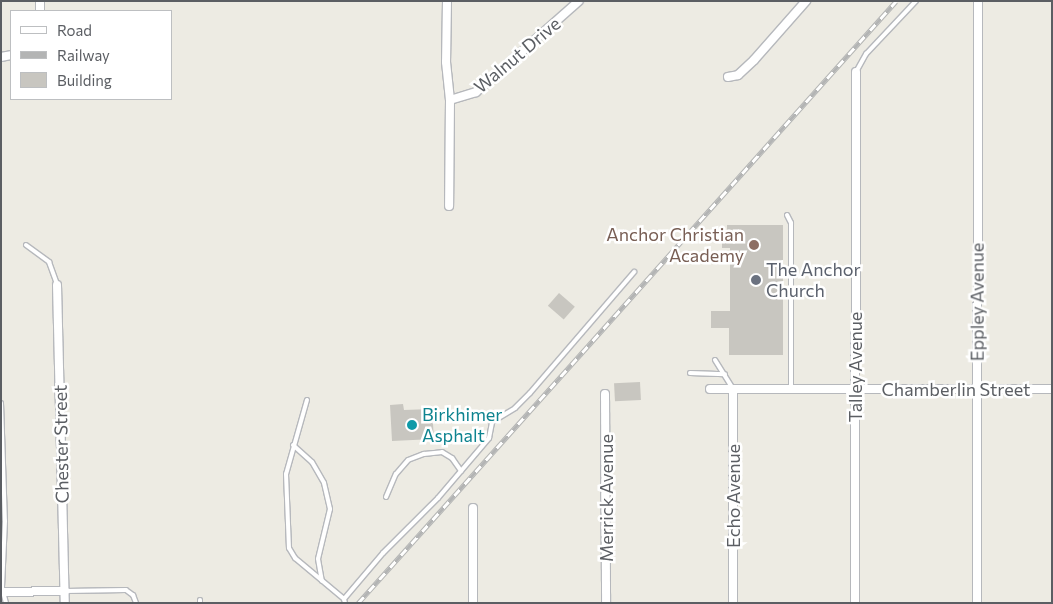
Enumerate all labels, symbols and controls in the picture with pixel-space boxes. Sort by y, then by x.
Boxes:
legend [10,10,172,100]
street label: Walnut Drive [469,13,565,97]
text: Road [57,21,92,39]
text: Railway [57,46,110,64]
text: Building [57,71,112,89]
place label: Anchor Christian Academy [606,224,744,266]
marker: Anchor Christian Academy [748,239,760,251]
street label: Eppley Avenue [966,243,988,361]
place label: The Anchor Church [766,259,861,302]
marker: The Anchor Church [750,274,762,286]
street label: Talley Avenue [844,312,866,422]
street label: Chamberlin Street [882,378,1030,400]
street label: Chester Street [49,385,73,503]
place label: Birkhimer Asphalt [422,404,503,446]
marker: Birkhimer Asphalt [406,419,418,431]
street label: Merrick Avenue [595,434,617,562]
street label: Echo Avenue [722,444,744,548]

